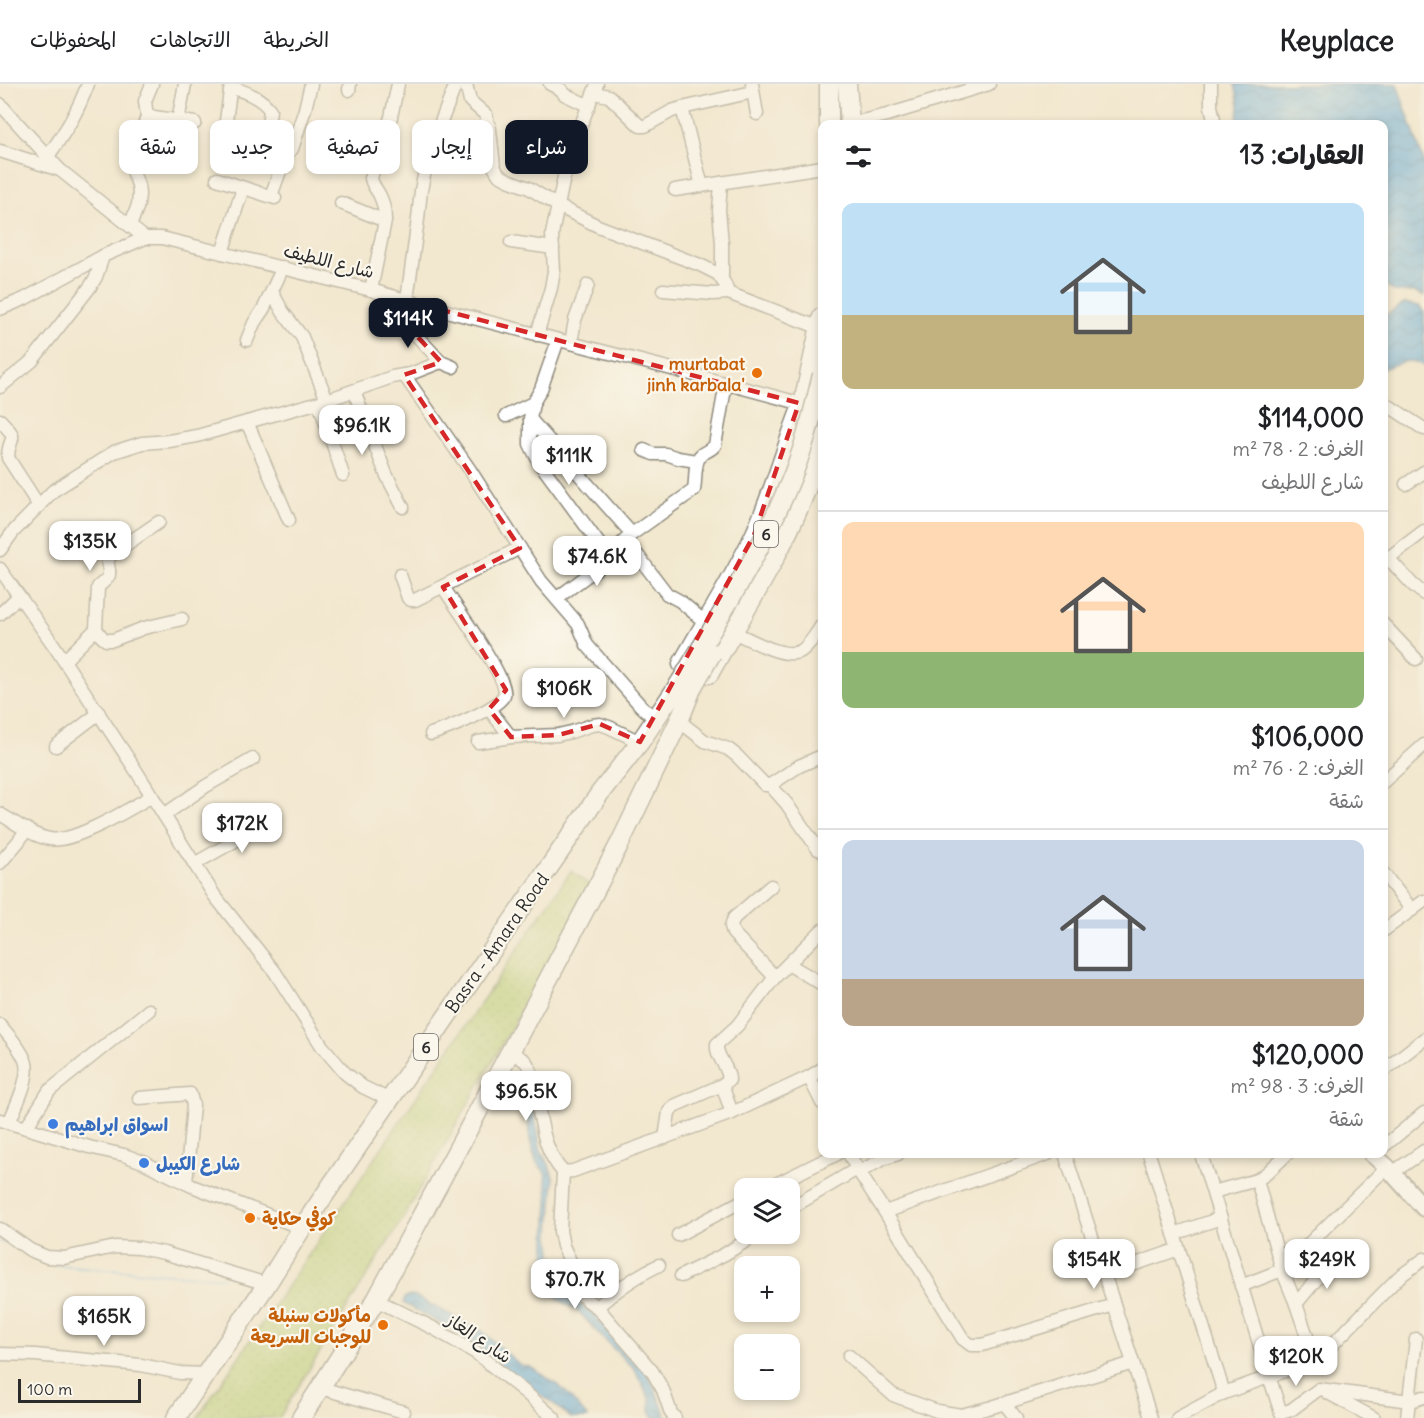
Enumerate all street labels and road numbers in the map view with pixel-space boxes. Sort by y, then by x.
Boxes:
street label: شارع اللطيف [281,239,377,284]
road number: 6 [754,521,778,547]
street label: Basra - Amara Road [440,868,554,1017]
road number: 6 [414,1034,438,1060]
street label: شارع الغاز [440,1307,516,1369]

